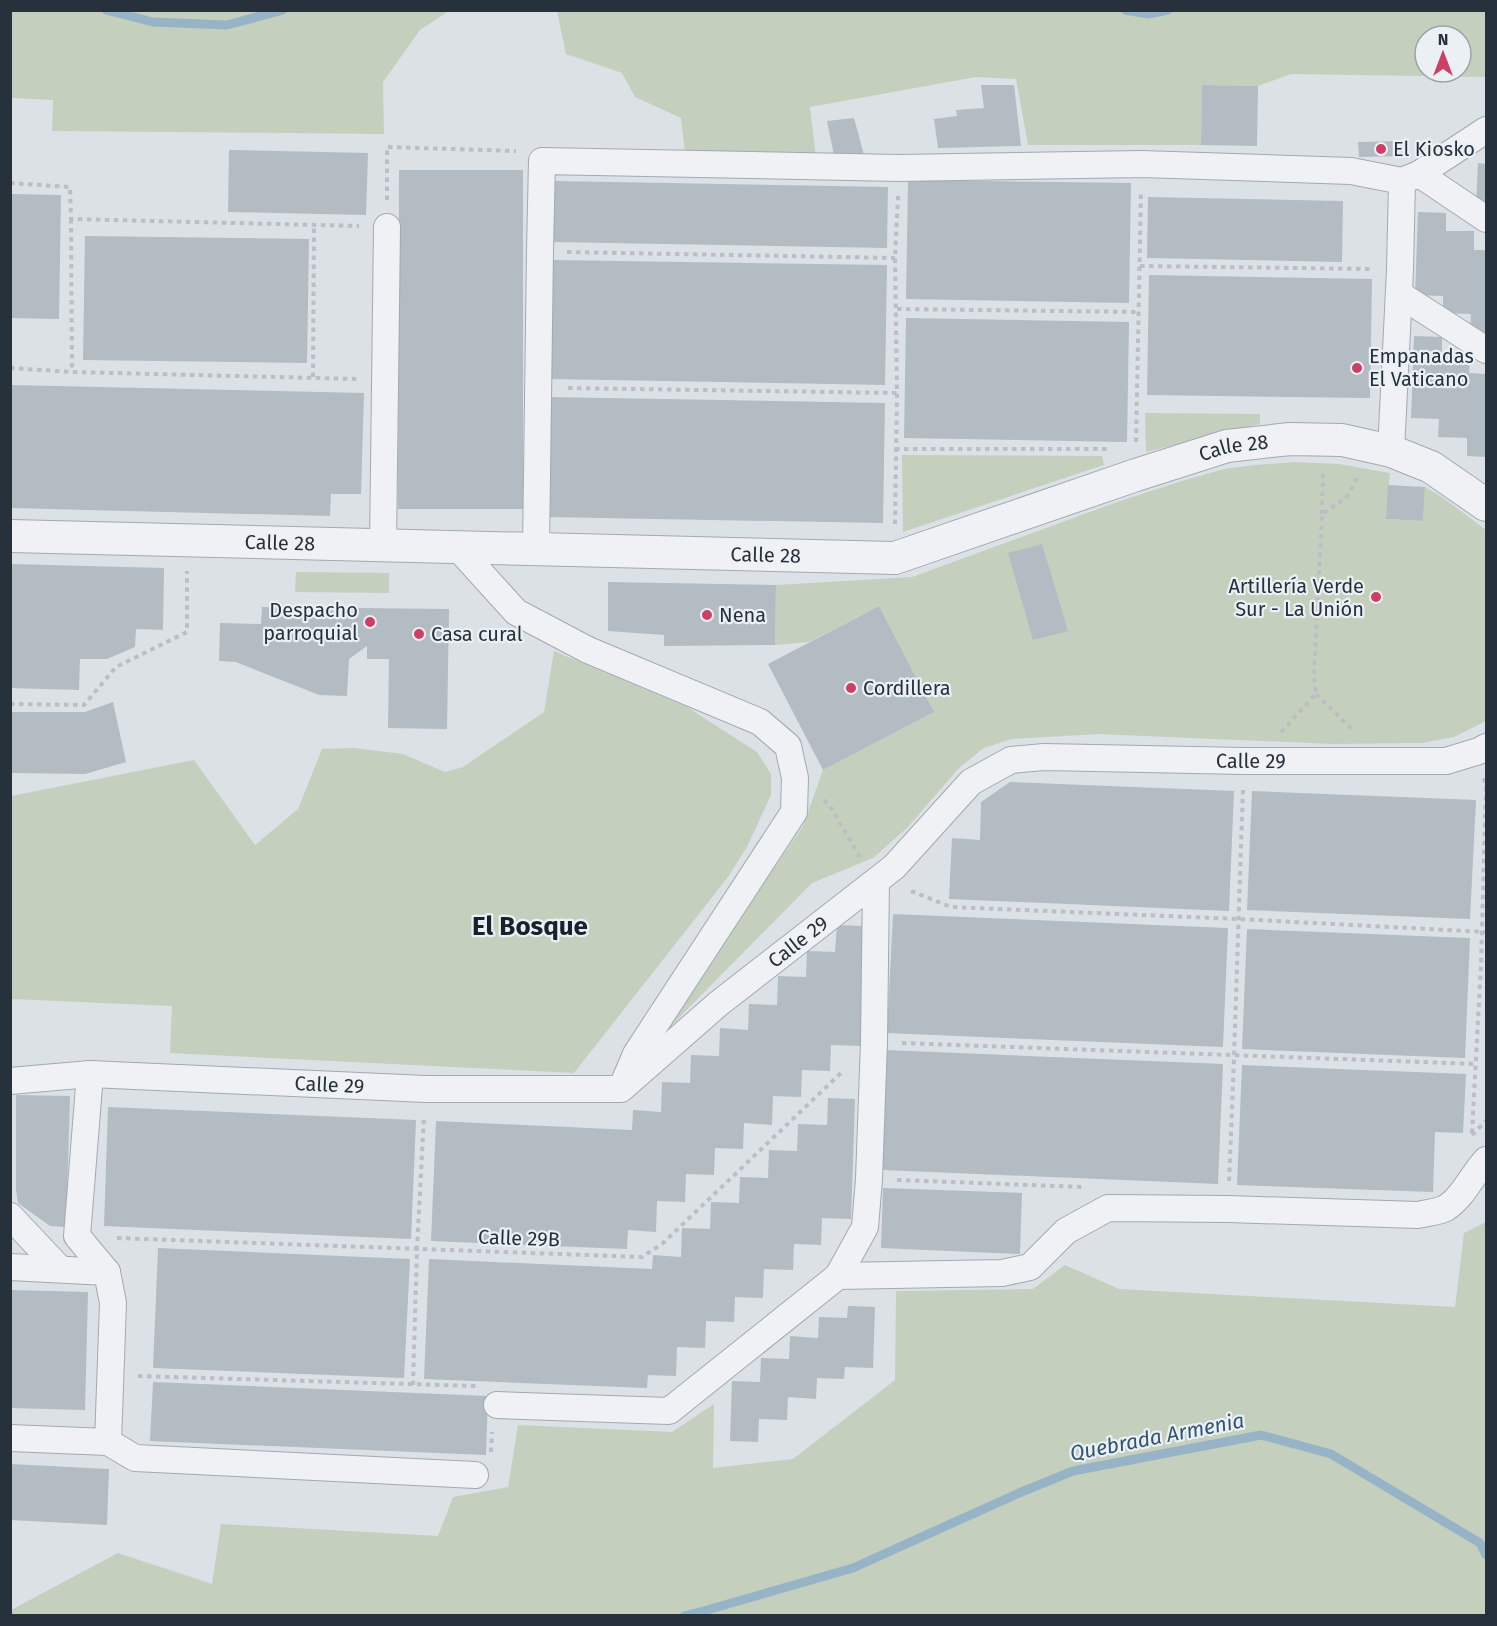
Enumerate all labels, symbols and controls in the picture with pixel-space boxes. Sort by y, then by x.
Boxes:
north arrow [1413,24,1473,84]
text: N [1438,30,1448,49]
place label: El Kiosko [1393,137,1475,161]
marker: El Kiosko [1374,142,1388,156]
place label: Empanadas El Vaticano [1369,344,1474,391]
marker: Empanadas El Vaticano [1350,361,1364,375]
street label: Calle 28 [1196,429,1270,466]
street label: Calle 28 [244,530,315,556]
street label: Calle 28 [730,542,801,568]
place label: Artillería Verde Sur - La Unión [1228,574,1364,621]
marker: Artillería Verde Sur - La Unión [1369,590,1383,604]
place label: Despacho parroquial [263,598,358,645]
place label: Nena [719,603,766,627]
marker: Nena [700,608,714,622]
marker: Despacho parroquial [363,615,377,629]
place label: Casa cural [431,622,523,646]
marker: Casa cural [412,627,426,641]
place label: Cordillera [863,676,951,700]
marker: Cordillera [844,681,858,695]
street label: Calle 29 [1216,748,1286,773]
district label: El Bosque [472,911,588,942]
street label: Calle 29 [763,911,833,973]
street label: Calle 29 [294,1071,365,1098]
street label: Calle 29B [478,1225,560,1251]
water label: Quebrada Armenia [1068,1407,1246,1467]

